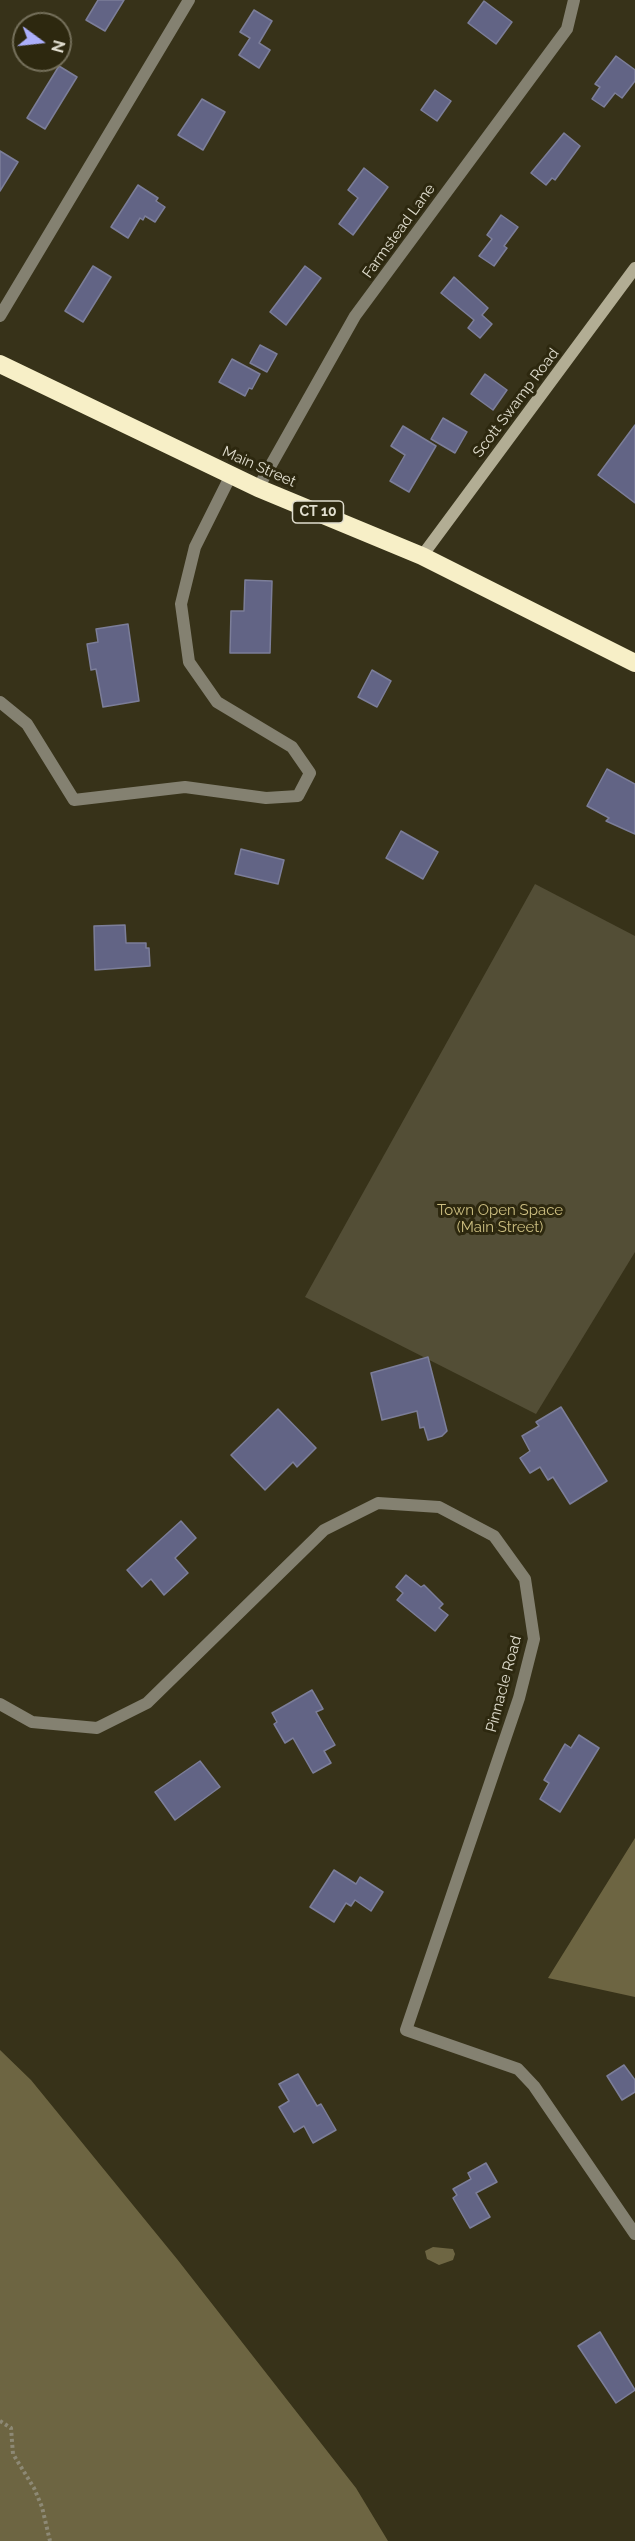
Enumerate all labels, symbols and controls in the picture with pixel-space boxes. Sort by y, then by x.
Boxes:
north arrow [12,12,72,72]
text: N [47,38,69,55]
street label: Farmstead Lane [359,180,439,282]
street label: Scott Swamp Road [469,345,563,461]
street label: Main Street [219,443,299,491]
road number: CT 10 [292,501,344,523]
park label: Town Open Space (Main Street) [437,1201,563,1236]
street label: Pinnacle Road [482,1634,526,1734]

